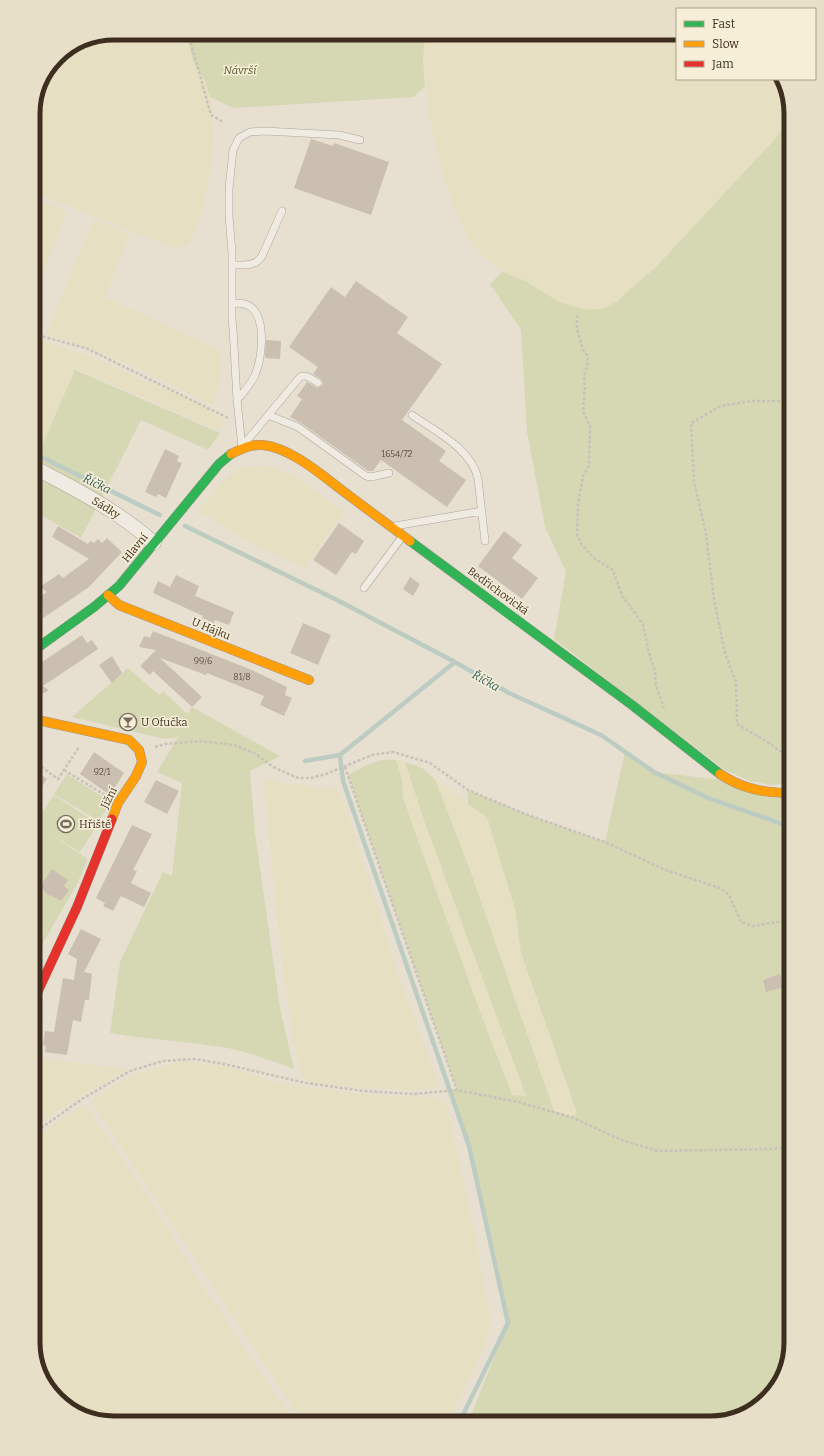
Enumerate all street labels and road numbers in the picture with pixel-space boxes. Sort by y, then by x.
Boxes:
street label: Sádky [89,494,123,522]
street label: Hlavní [119,530,151,565]
street label: Bedřichovická [465,564,531,618]
street label: U Hájku [190,615,233,643]
street label: Jižní [98,784,120,812]

